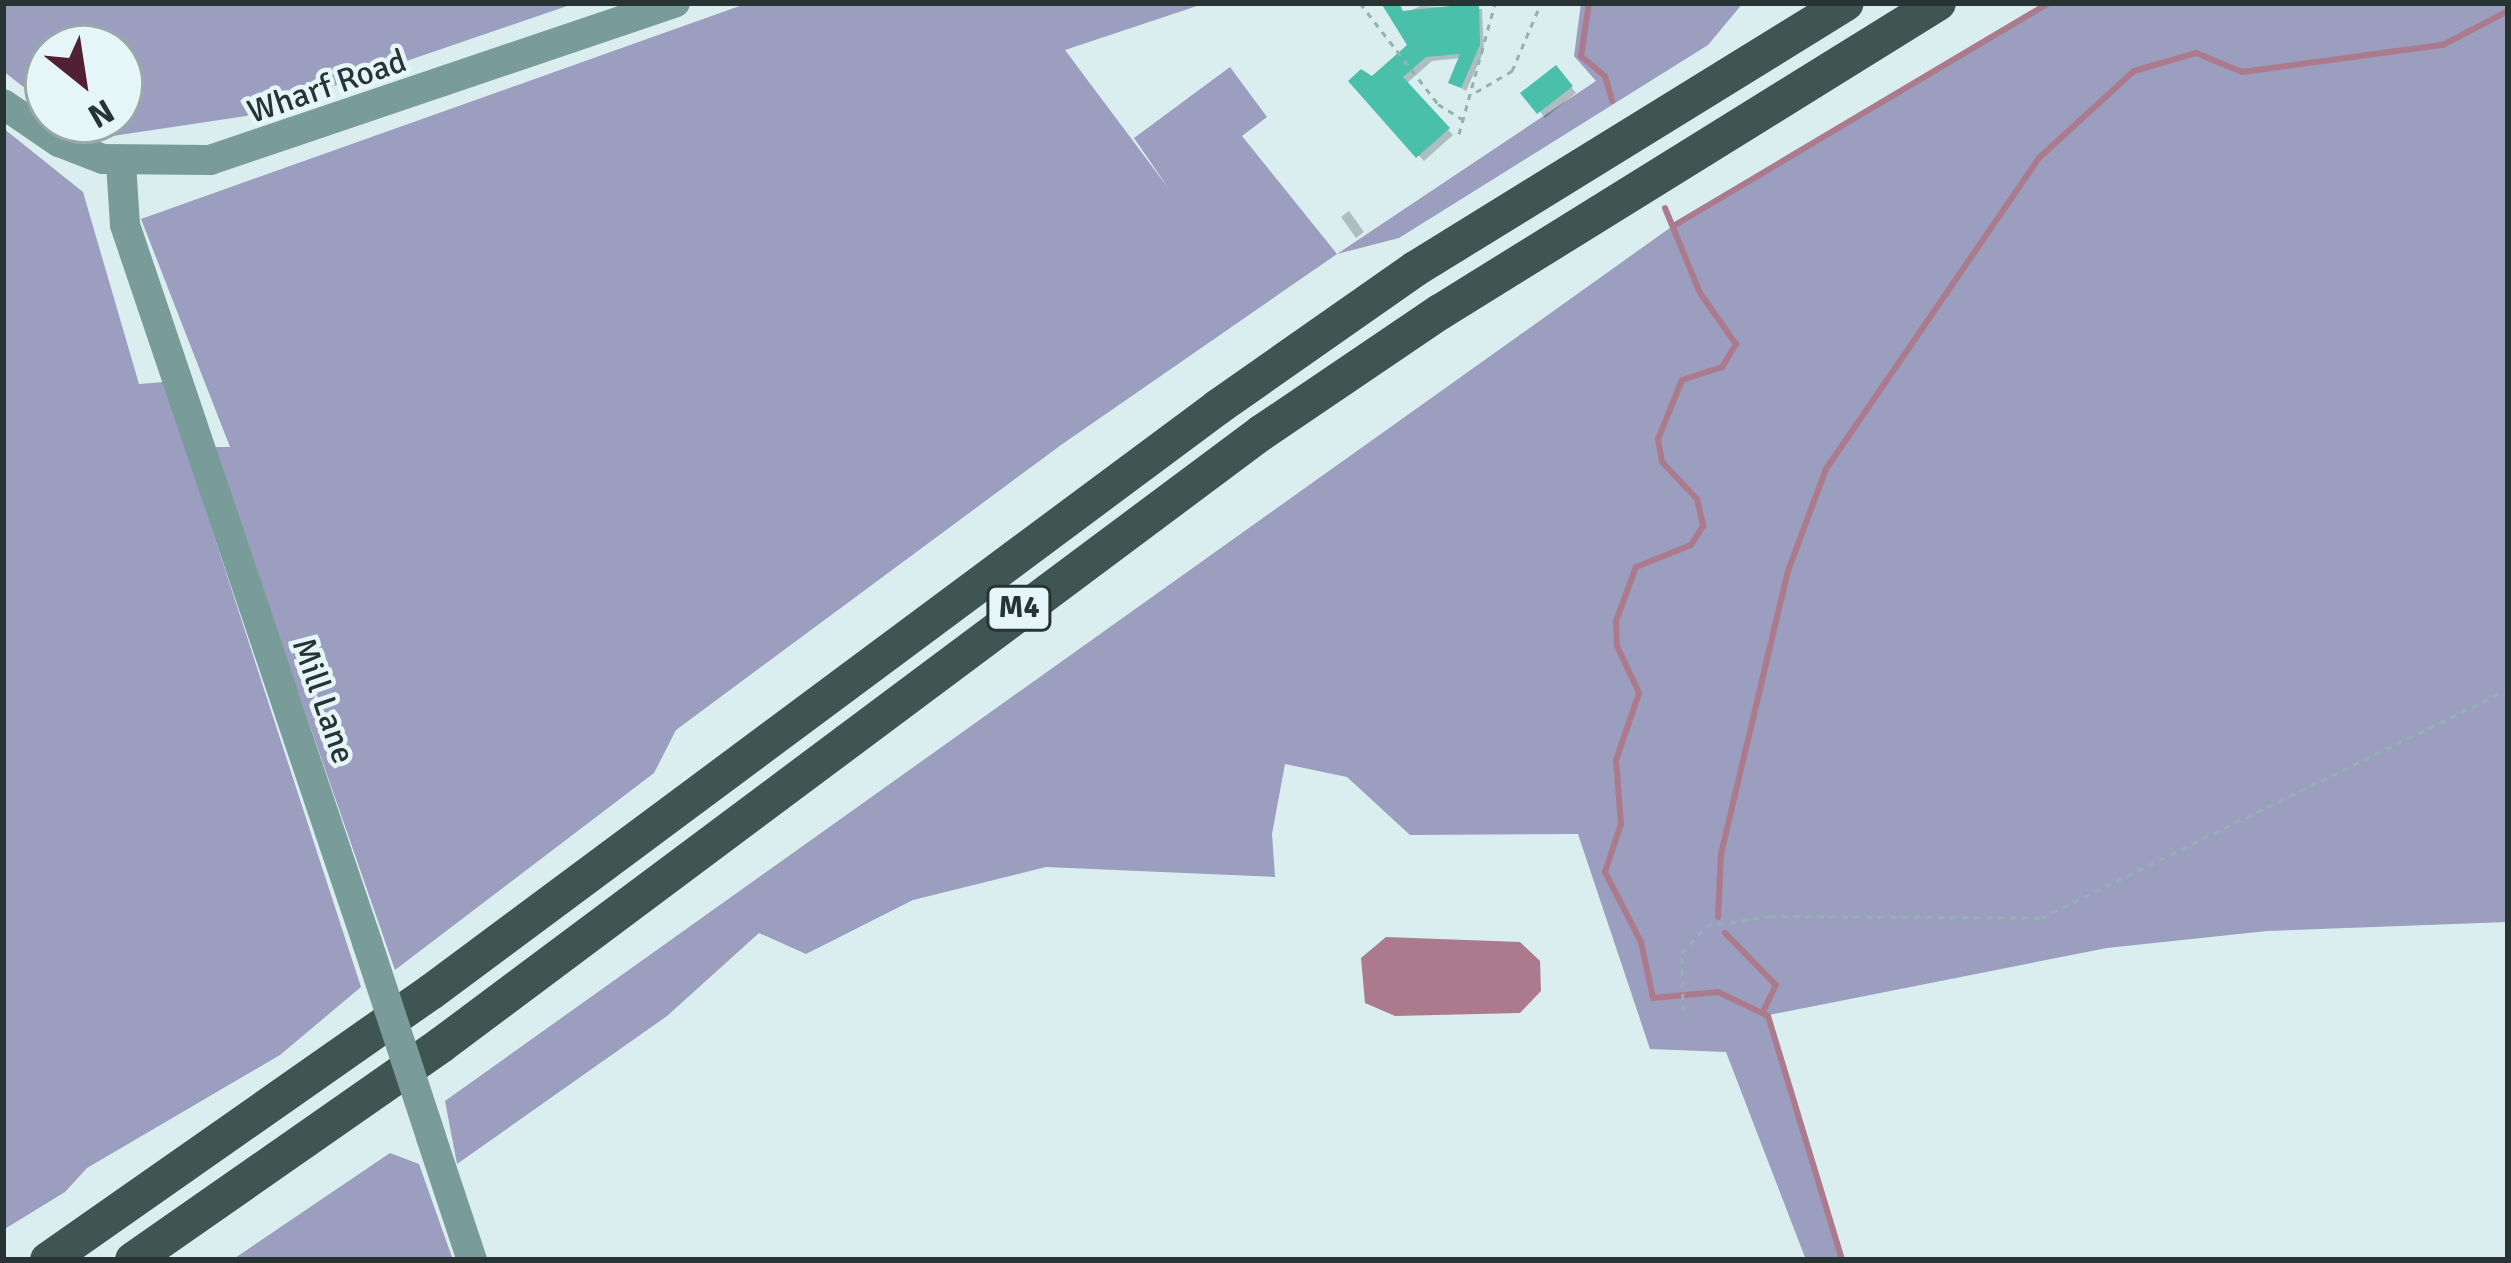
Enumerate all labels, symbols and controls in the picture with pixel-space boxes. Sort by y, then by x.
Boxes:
north arrow [24,24,144,144]
street label: Wharf Road [243,41,411,133]
text: N [81,90,121,136]
road number: M4 [986,584,1052,632]
street label: Mill Lane [283,633,363,769]

